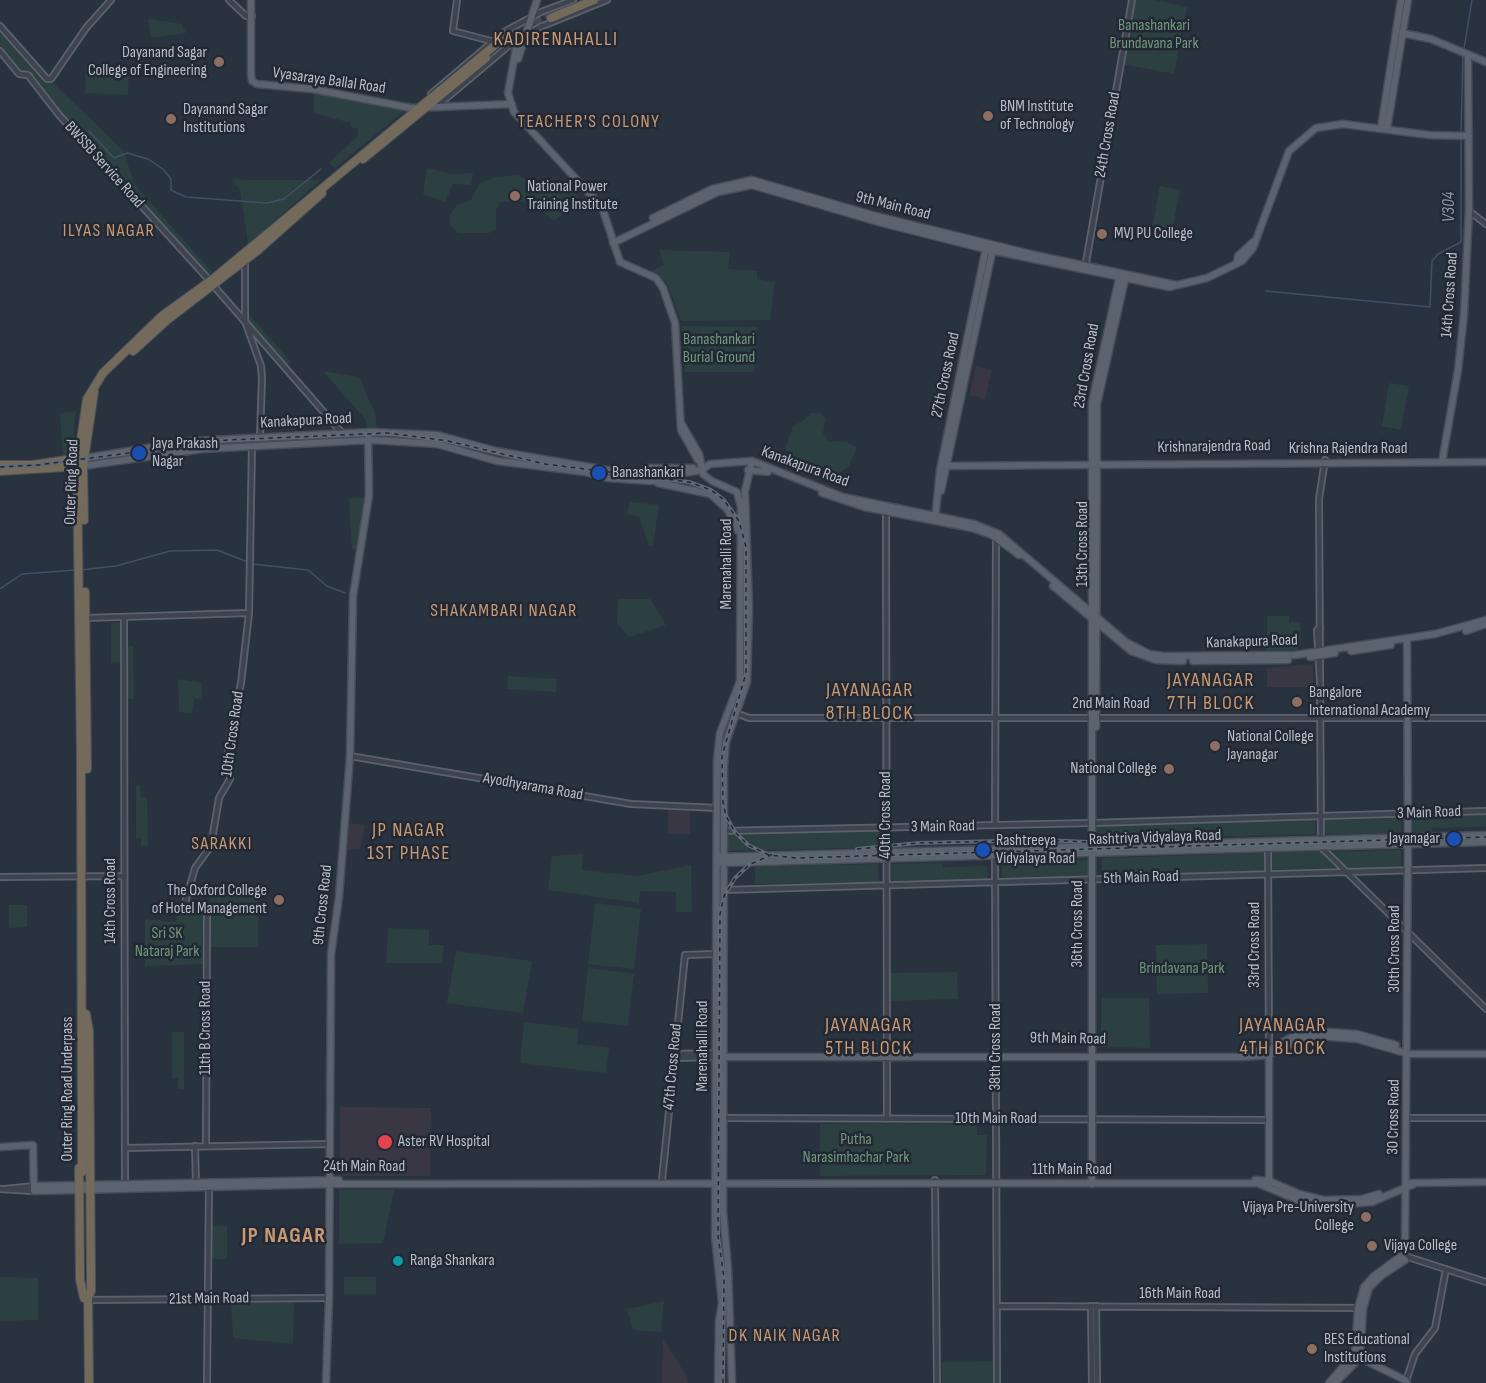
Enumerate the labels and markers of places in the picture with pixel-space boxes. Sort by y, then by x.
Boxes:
place label: Dayanand Sagar College of Engineering [88,43,207,81]
marker: Dayanand Sagar College of Engineering [212,55,226,69]
place label: BNM Institute of Technology [1000,97,1074,135]
place label: Dayanand Sagar Institutions [183,100,268,138]
marker: BNM Institute of Technology [981,109,995,123]
marker: Dayanand Sagar Institutions [164,112,178,126]
place label: National Power Training Institute [527,177,618,215]
marker: National Power Training Institute [508,189,522,203]
place label: MVJ PU College [1114,224,1193,244]
marker: MVJ PU College [1095,227,1109,241]
place label: Jaya Prakash Nagar [152,434,218,472]
marker: Jaya Prakash Nagar [130,444,148,462]
place label: Banashankari [612,463,684,483]
marker: Banashankari [590,464,608,482]
place label: Bangalore International Academy [1309,683,1430,721]
marker: Bangalore International Academy [1290,695,1304,709]
place label: National College Jayanagar [1227,727,1314,765]
marker: National College Jayanagar [1208,739,1222,753]
place label: National College [1070,759,1157,779]
marker: National College [1162,762,1176,776]
place label: Jayanagar [1389,829,1440,849]
marker: Jayanagar [1445,830,1463,848]
place label: Rashtreeya Vidyalaya Road [996,831,1075,869]
marker: Rashtreeya Vidyalaya Road [974,841,992,859]
place label: The Oxford College of Hotel Management [152,881,267,919]
marker: The Oxford College of Hotel Management [272,893,286,907]
place label: Aster RV Hospital [398,1132,490,1152]
marker: Aster RV Hospital [376,1133,394,1151]
place label: Vijaya Pre-University College [1242,1198,1354,1236]
marker: Vijaya Pre-University College [1359,1210,1373,1224]
place label: Vijaya College [1384,1236,1457,1256]
marker: Vijaya College [1365,1239,1379,1253]
place label: Ranga Shankara [410,1251,495,1271]
marker: Ranga Shankara [391,1254,405,1268]
place label: BES Educational Institutions [1324,1330,1410,1368]
marker: BES Educational Institutions [1305,1342,1319,1356]

